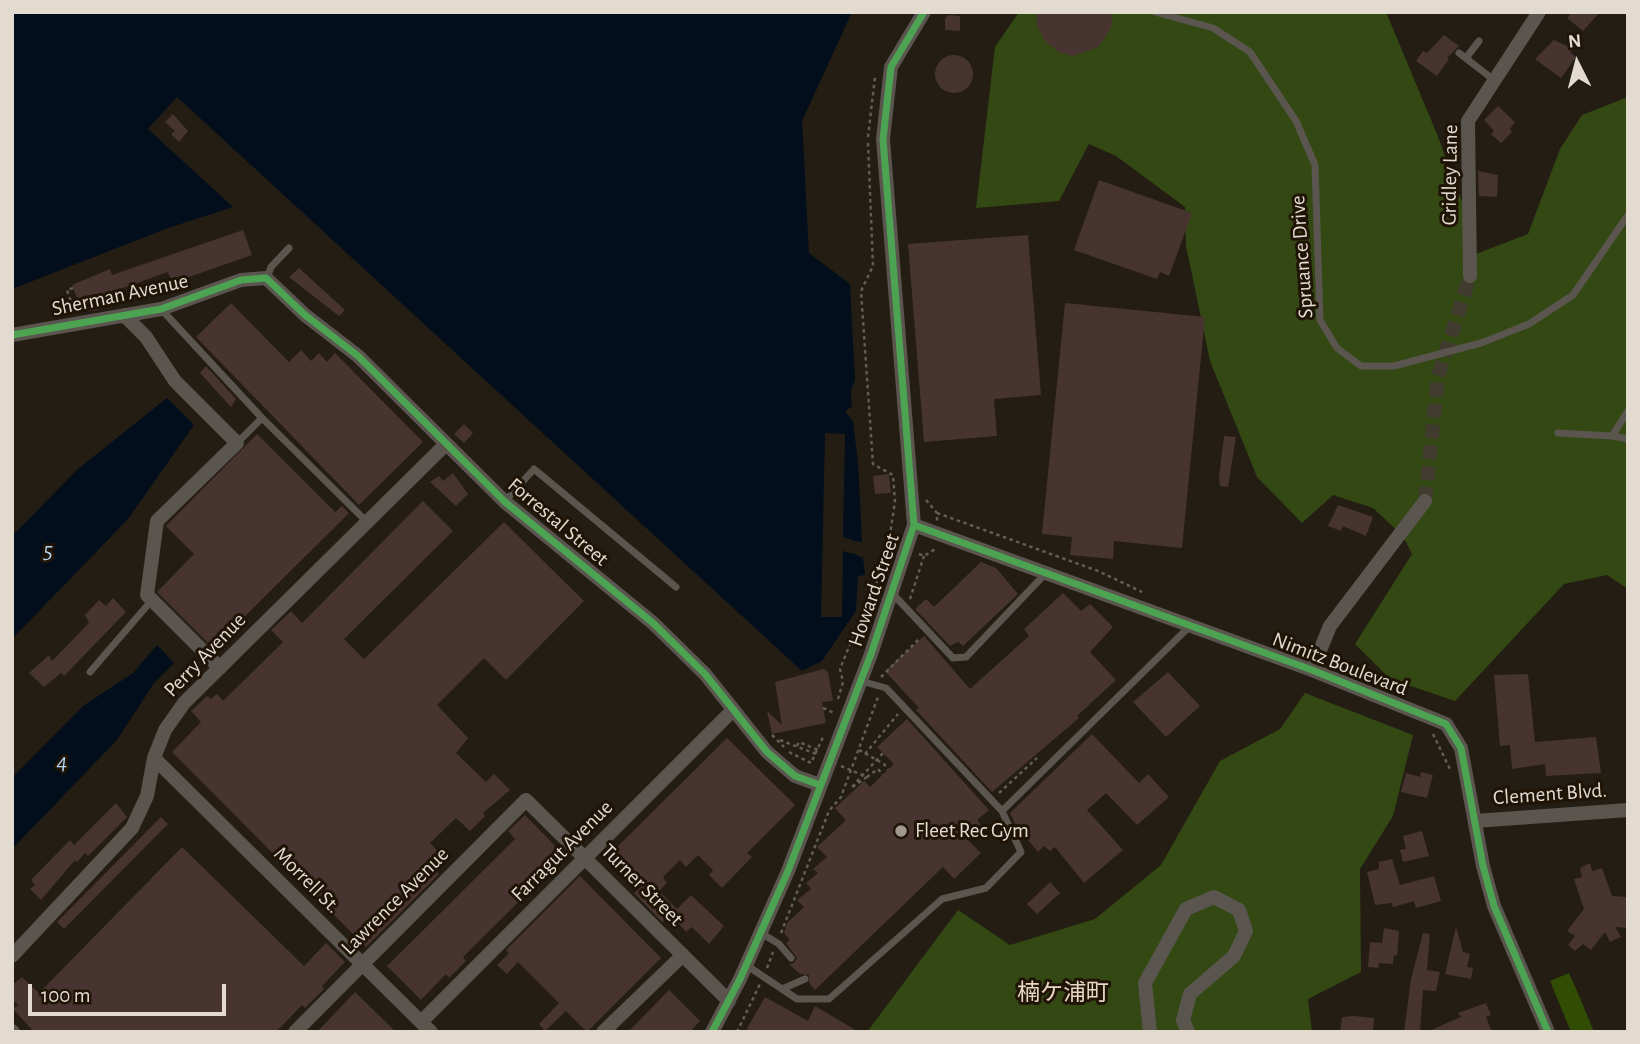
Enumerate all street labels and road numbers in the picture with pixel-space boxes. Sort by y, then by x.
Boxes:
street label: Gridley Lane [1437,124,1463,226]
street label: Spruance Drive [1285,195,1319,319]
street label: Sherman Avenue [49,268,191,322]
street label: Forrestal Street [502,473,614,571]
street label: Howard Street [843,530,905,650]
street label: Perry Avenue [159,608,251,702]
street label: Nimitz Boulevard [1269,627,1411,701]
street label: Clement Blvd. [1492,777,1608,811]
street label: Farragut Avenue [506,795,618,907]
street label: Turner Street [596,839,688,931]
street label: Morrell St. [268,841,346,919]
street label: Lawrence Avenue [336,842,454,960]

